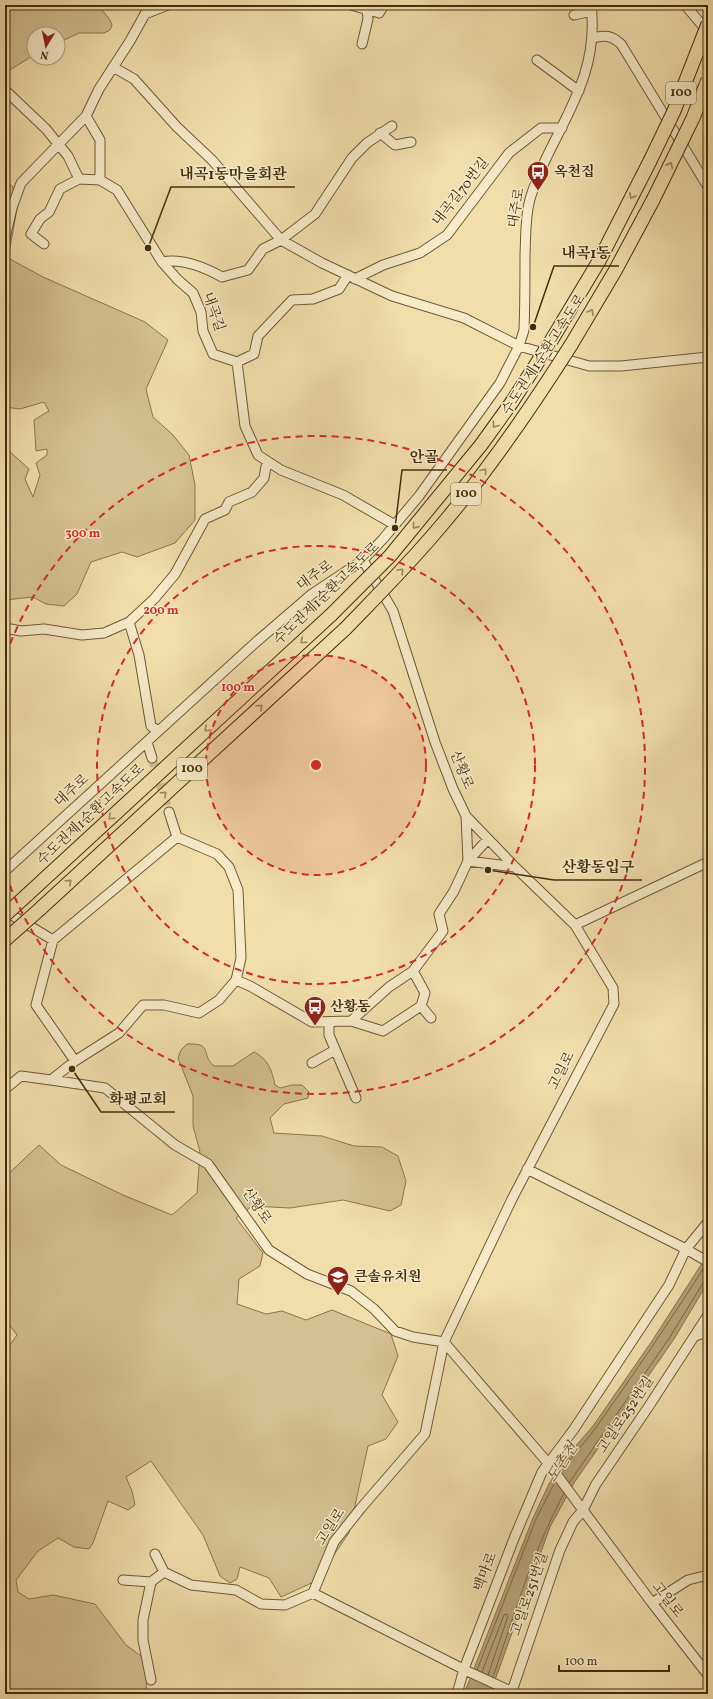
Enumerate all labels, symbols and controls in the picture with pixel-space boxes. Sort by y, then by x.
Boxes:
north arrow [26,26,66,66]
text: N [39,46,50,62]
road number: 100 [666,82,696,104]
street label: 내곡길70번길 [428,154,494,230]
bus stop icon: 옥천집 [525,159,551,192]
callout: 내곡1동마을회관 [171,160,295,187]
one-way arrow [665,162,673,169]
place label: 옥천집 [554,163,595,182]
text: 내곡1동마을회관 [179,165,287,186]
street label: 대주로 [504,186,530,230]
one-way arrow [630,191,637,199]
callout: 내곡1동 [554,239,619,266]
text: 내곡1동 [561,244,611,265]
street label: 내곡길 [197,290,229,334]
street label: 수도권제1순환고속도로 [498,290,591,419]
one-way arrow [587,309,594,316]
one-way arrow [493,420,500,427]
callout: 안골 [402,443,447,470]
text: 안골 [410,448,439,469]
one-way arrow [480,469,487,476]
road number: 100 [451,483,481,505]
one-way arrow [412,522,419,529]
text: 300 m [66,526,101,542]
street label: 수도권제1순환고속도로 [270,538,385,650]
street label: 대주로 [293,556,337,596]
one-way arrow [397,568,404,576]
text: 200 m [143,603,179,619]
one-way arrow [300,636,307,643]
text: 100 m [221,680,255,696]
one-way arrow [256,704,263,711]
one-way arrow [204,725,212,732]
street label: 산황로 [445,748,478,793]
road number: 100 [177,758,207,780]
centre of rings [309,758,323,772]
street label: 수도권제1순환고속도로 [33,760,149,870]
street label: 대주로 [51,770,94,812]
one-way arrow [160,792,167,799]
one-way arrow [109,813,116,820]
callout: 산황동입구 [554,853,642,880]
text: 산황동입구 [562,858,635,879]
one-way arrow [64,880,71,887]
bus stop icon: 산황동 [302,994,328,1027]
place label: 산황동 [330,998,371,1017]
street label: 고일로 [544,1048,580,1093]
callout: 화평교회 [101,1085,175,1112]
text: 화평교회 [109,1090,167,1111]
street label: 산황로 [237,1184,275,1229]
school or university icon: 큰솔유치원 [325,1264,351,1297]
place label: 큰솔유치원 [354,1268,422,1287]
street label: 고일로252번길 [593,1373,659,1457]
water label: 도촌천 [542,1438,584,1487]
street label: 고일로 [312,1504,350,1549]
street label: 백마로 [470,1549,502,1594]
street label: 고일로251번길 [507,1550,553,1638]
street label: 고일로 [647,1578,687,1622]
scale bar [559,1647,669,1673]
text: 100 m [565,1654,598,1670]

